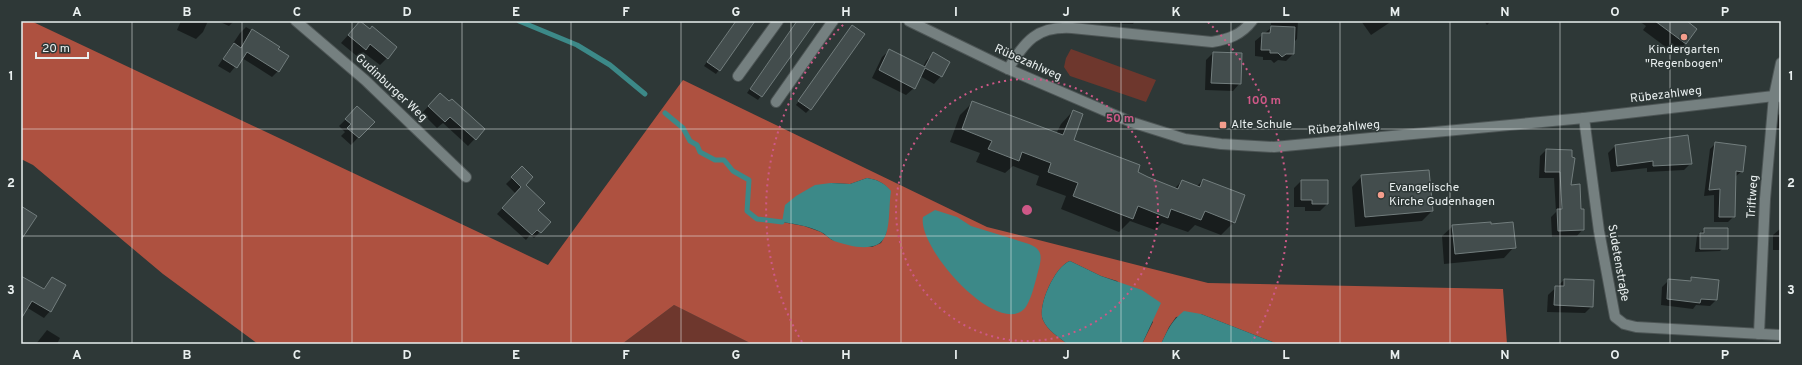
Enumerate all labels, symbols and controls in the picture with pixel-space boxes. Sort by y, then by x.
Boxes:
text: A [72,5,82,21]
text: B [183,5,192,21]
text: C [293,5,301,21]
text: D [402,5,412,21]
text: E [512,5,520,21]
text: F [622,5,630,21]
text: G [732,5,741,21]
text: H [841,5,851,21]
text: I [954,5,958,21]
text: J [1062,5,1070,21]
text: K [1171,5,1181,21]
text: L [1282,5,1290,21]
text: M [1390,5,1400,21]
text: N [1500,5,1510,21]
text: O [1610,5,1620,21]
text: P [1721,5,1730,21]
marker: Kindergarten "Regenbogen" [1679,32,1689,42]
scale bar [36,34,88,60]
text: 20 m [42,41,70,57]
street label: Rübezahlweg [992,41,1064,85]
place label: Kindergarten "Regenbogen" [1645,42,1723,72]
street label: Gudinburger Weg [351,50,431,126]
text: 1 [8,69,14,85]
text: 1 [1788,69,1794,85]
street label: Rübezahlweg [1629,83,1703,107]
text: 100 m [1247,93,1281,109]
text: 50 m [1106,111,1134,127]
place label: Alte Schule [1231,117,1292,133]
street label: Rübezahlweg [1307,117,1381,139]
marker: Alte Schule [1218,120,1228,130]
street label: Triftweg [1743,175,1763,219]
text: 2 [7,176,15,192]
text: 2 [1787,176,1795,192]
place label: Evangelische Kirche Gudenhagen [1389,180,1495,210]
marker: Evangelische Kirche Gudenhagen [1376,190,1386,200]
centre of rings [1020,203,1034,217]
street label: Sudetenstraße [1603,223,1633,303]
text: 3 [7,283,15,299]
text: 3 [1787,283,1795,299]
text: A [72,348,82,364]
text: B [183,348,192,364]
text: C [293,348,301,364]
text: D [402,348,412,364]
text: E [512,348,520,364]
text: F [622,348,630,364]
text: G [732,348,741,364]
text: H [841,348,851,364]
text: I [954,348,958,364]
text: J [1062,348,1070,364]
text: K [1171,348,1181,364]
text: L [1282,348,1290,364]
text: M [1390,348,1400,364]
text: N [1500,348,1510,364]
text: O [1610,348,1620,364]
text: P [1721,348,1730,364]

